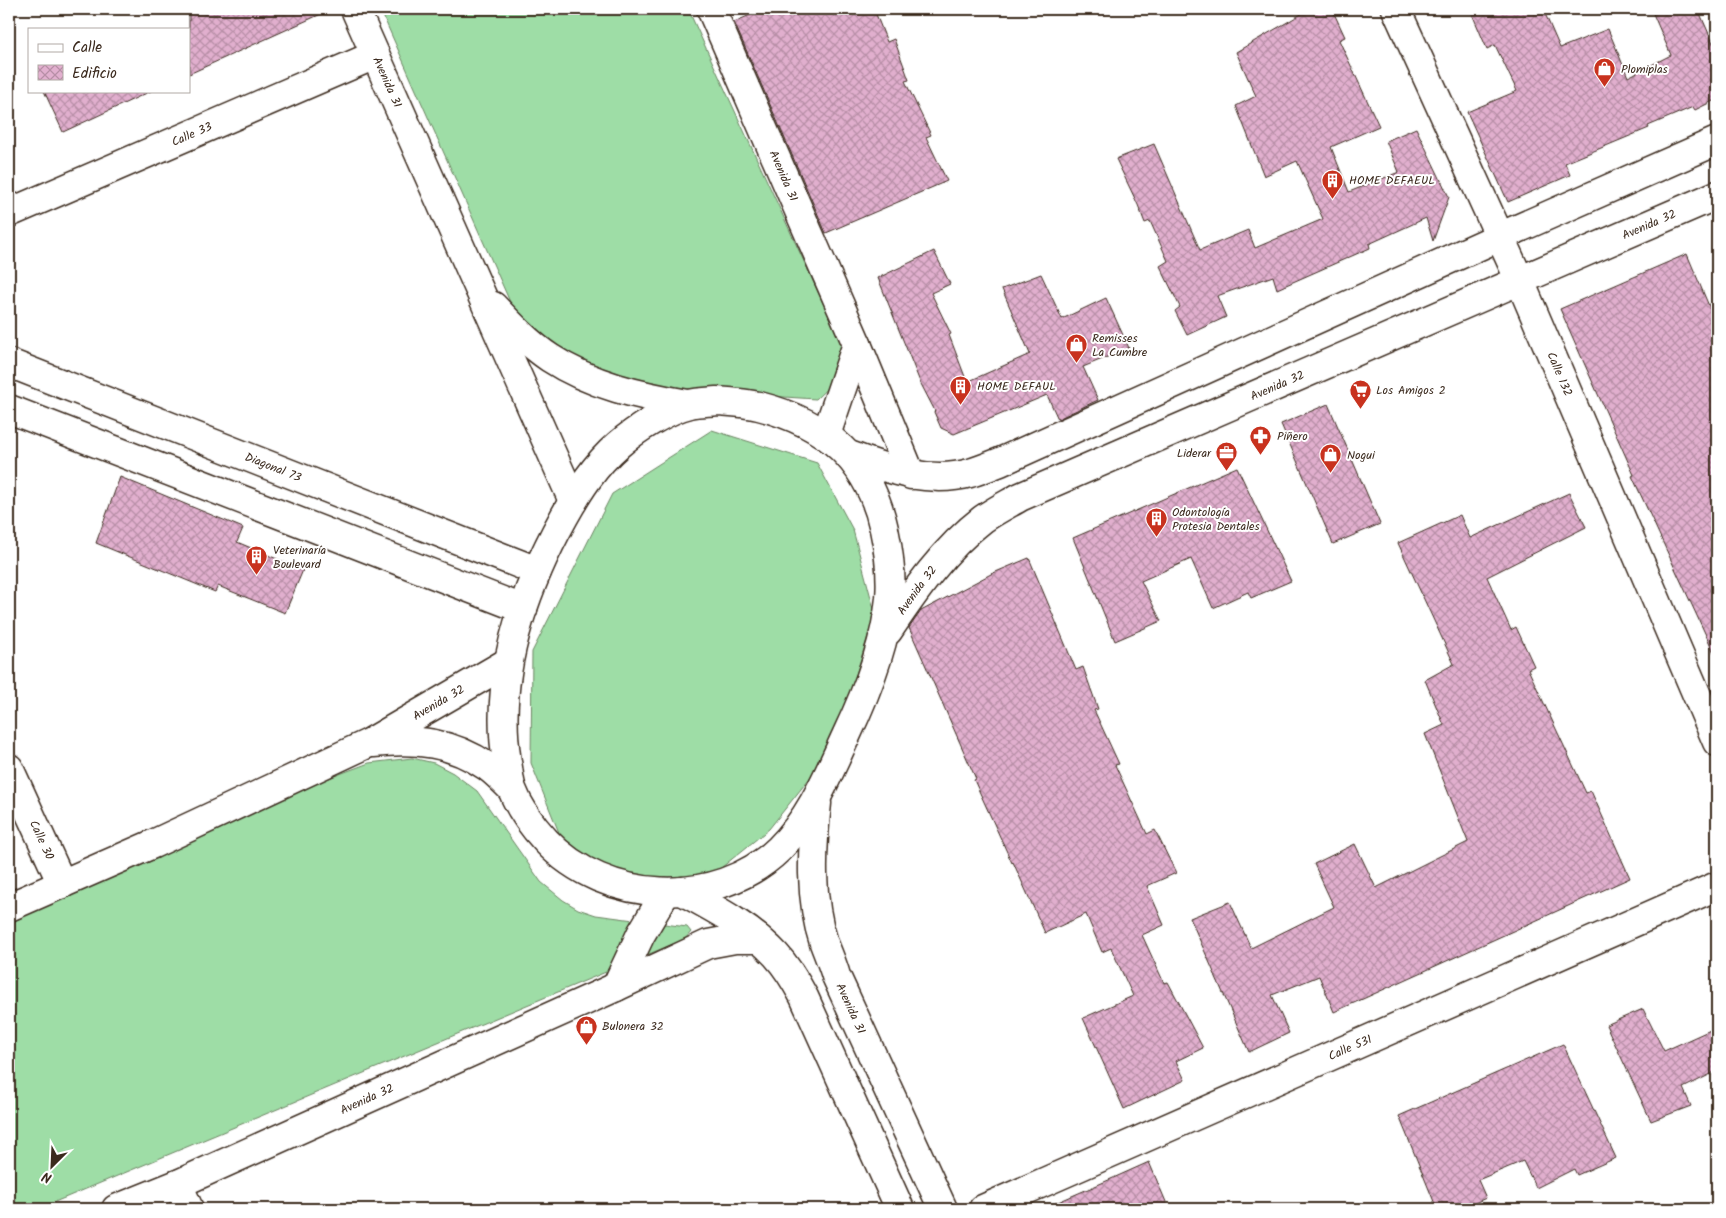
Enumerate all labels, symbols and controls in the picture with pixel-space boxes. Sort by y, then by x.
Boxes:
legend [28,28,190,92]
text: Calle [72,36,102,60]
street label: Avenida 31 [368,54,407,111]
shop icon: Plomiplas [1593,57,1617,88]
place label: Plomiplas [1621,60,1668,79]
text: Edificio [72,62,117,86]
street label: Calle 33 [168,117,215,151]
street label: Avenida 31 [764,147,803,205]
building icon: HOME DEFAEUL [1321,168,1345,199]
place label: HOME DEFAEUL [1349,171,1435,190]
street label: Avenida 32 [1619,204,1679,245]
place label: Remisses La Cumbre [1092,329,1148,362]
shop icon: Remisses La Cumbre [1064,333,1088,364]
street label: Calle 132 [1542,349,1578,399]
street label: Avenida 32 [1247,365,1307,406]
building icon: HOME DEFAUL [949,374,973,405]
place label: HOME DEFAUL [977,377,1056,396]
supermarket icon: Los Amigos 2 [1348,378,1372,409]
place label: Los Amigos 2 [1376,381,1446,400]
pharmacy icon: Piñero [1249,424,1273,455]
place label: Piñero [1277,427,1308,446]
office icon: Liderar [1215,441,1239,472]
shop icon: Nogui [1319,443,1343,474]
place label: Liderar [1177,444,1212,463]
place label: Nogui [1347,446,1376,465]
street label: Diagonal 73 [242,447,305,487]
place label: Odontología Protesia Dentales [1172,503,1260,536]
building icon: Odontología Protesia Dentales [1144,507,1168,538]
place label: Veterinaría Boulevard [273,541,327,574]
building icon: Veterinaría Boulevard [245,545,269,576]
street label: Avenida 32 [892,561,942,619]
street label: Avenida 32 [409,680,468,725]
street label: Calle 30 [24,817,59,863]
street label: Avenida 31 [831,980,871,1037]
shop icon: Bulonera 32 [574,1014,598,1045]
place label: Bulonera 32 [602,1017,664,1036]
street label: Calle 531 [1325,1029,1375,1065]
street label: Avenida 32 [337,1079,397,1119]
north arrow [28,1140,78,1190]
text: N [38,1165,56,1189]

